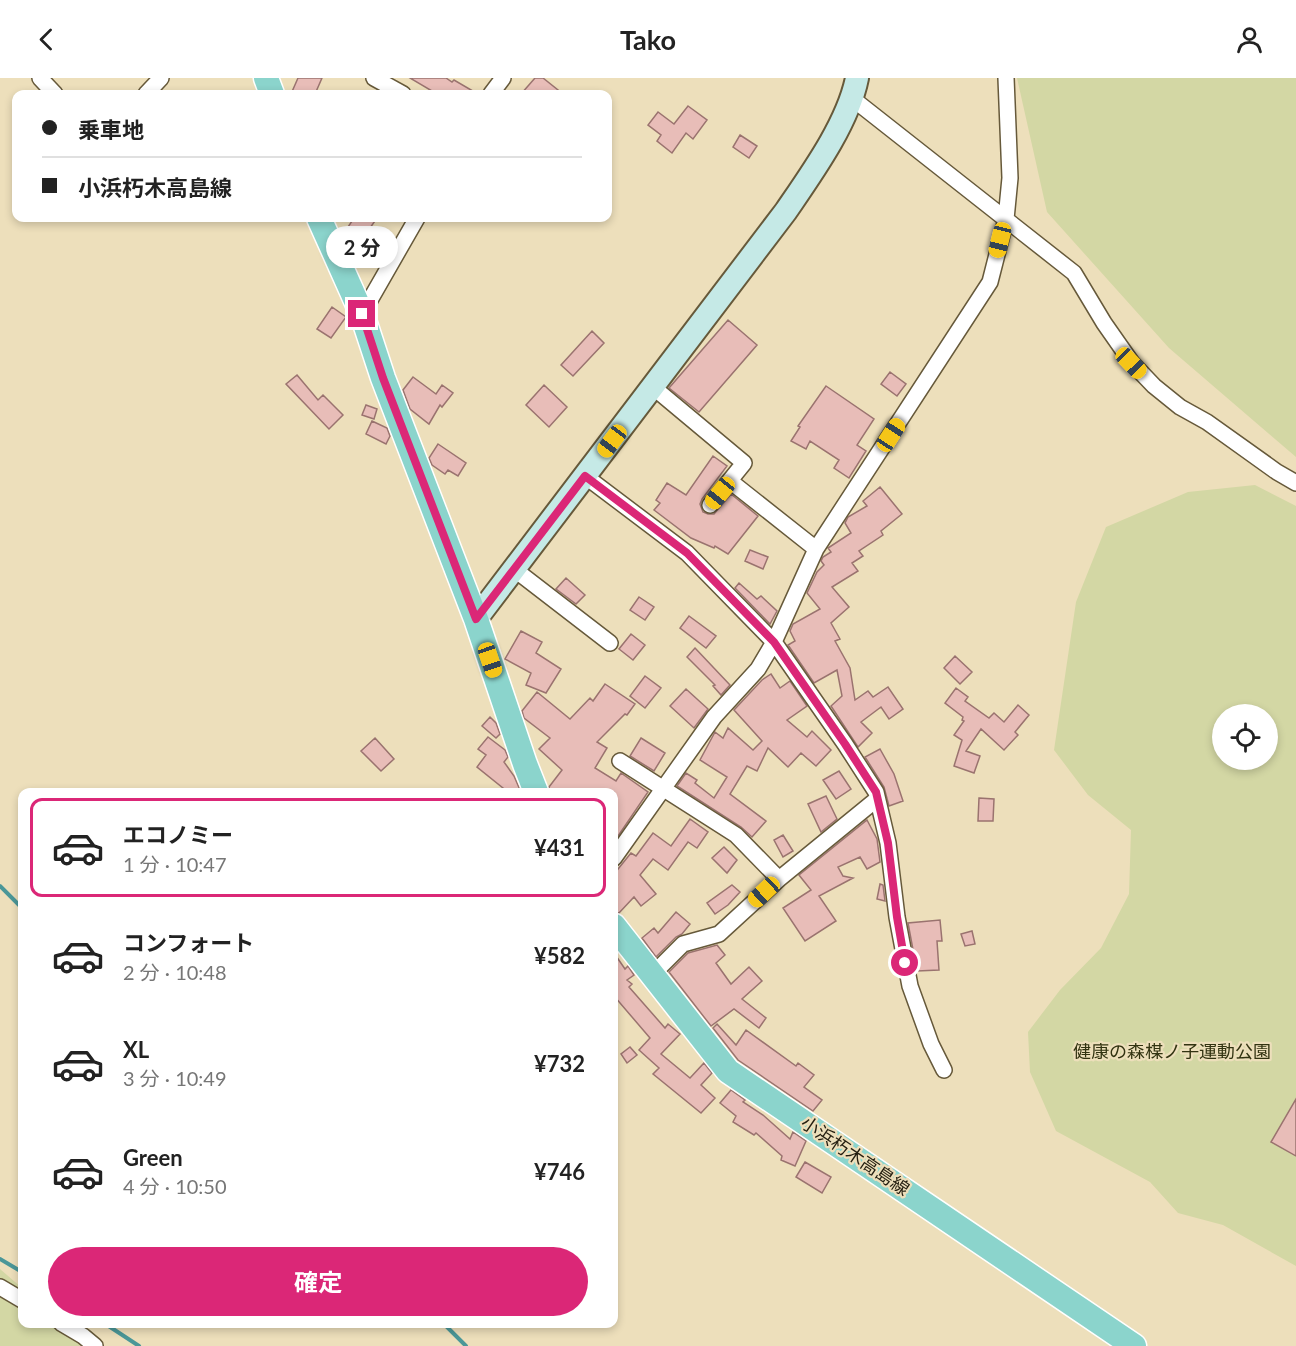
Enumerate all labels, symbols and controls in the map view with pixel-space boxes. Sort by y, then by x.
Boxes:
icon: back [30,23,63,56]
text: Tako [620,23,676,56]
icon: person [1233,23,1266,56]
text: 乗車地 [78,116,144,143]
text: 小浜朽木高島線 [78,174,232,201]
car [987,220,1013,260]
callout: 2 分 [326,227,398,269]
text: 2 分 [344,235,380,259]
route end [348,300,375,327]
car [1112,344,1150,382]
car [874,415,908,455]
car [594,421,630,461]
car [702,473,738,513]
car [476,640,504,680]
map controls [1212,704,1278,770]
button: locate [1212,704,1278,770]
icon: car [51,821,105,875]
text: エコノミー [123,821,233,848]
text: ¥431 [534,834,585,861]
text: 1 分 · 10:47 [123,852,227,876]
car [745,873,783,911]
icon: car [51,929,105,983]
text: コンフォート [123,929,254,956]
text: ¥582 [534,942,585,969]
route start [891,949,918,976]
text: 2 分 · 10:48 [123,960,227,984]
text: XL [123,1036,149,1063]
icon: car [51,1037,105,1091]
park label: 健康の森楳ノ子運動公園 [1073,1040,1271,1062]
text: ¥732 [534,1050,585,1077]
text: 3 分 · 10:49 [123,1066,227,1090]
street label: 小浜朽木高島線 [797,1111,914,1200]
text: Green [123,1144,183,1171]
icon: car [51,1145,105,1199]
text: ¥746 [534,1158,585,1185]
text: 4 分 · 10:50 [123,1174,227,1198]
button: 確定 [48,1247,588,1316]

